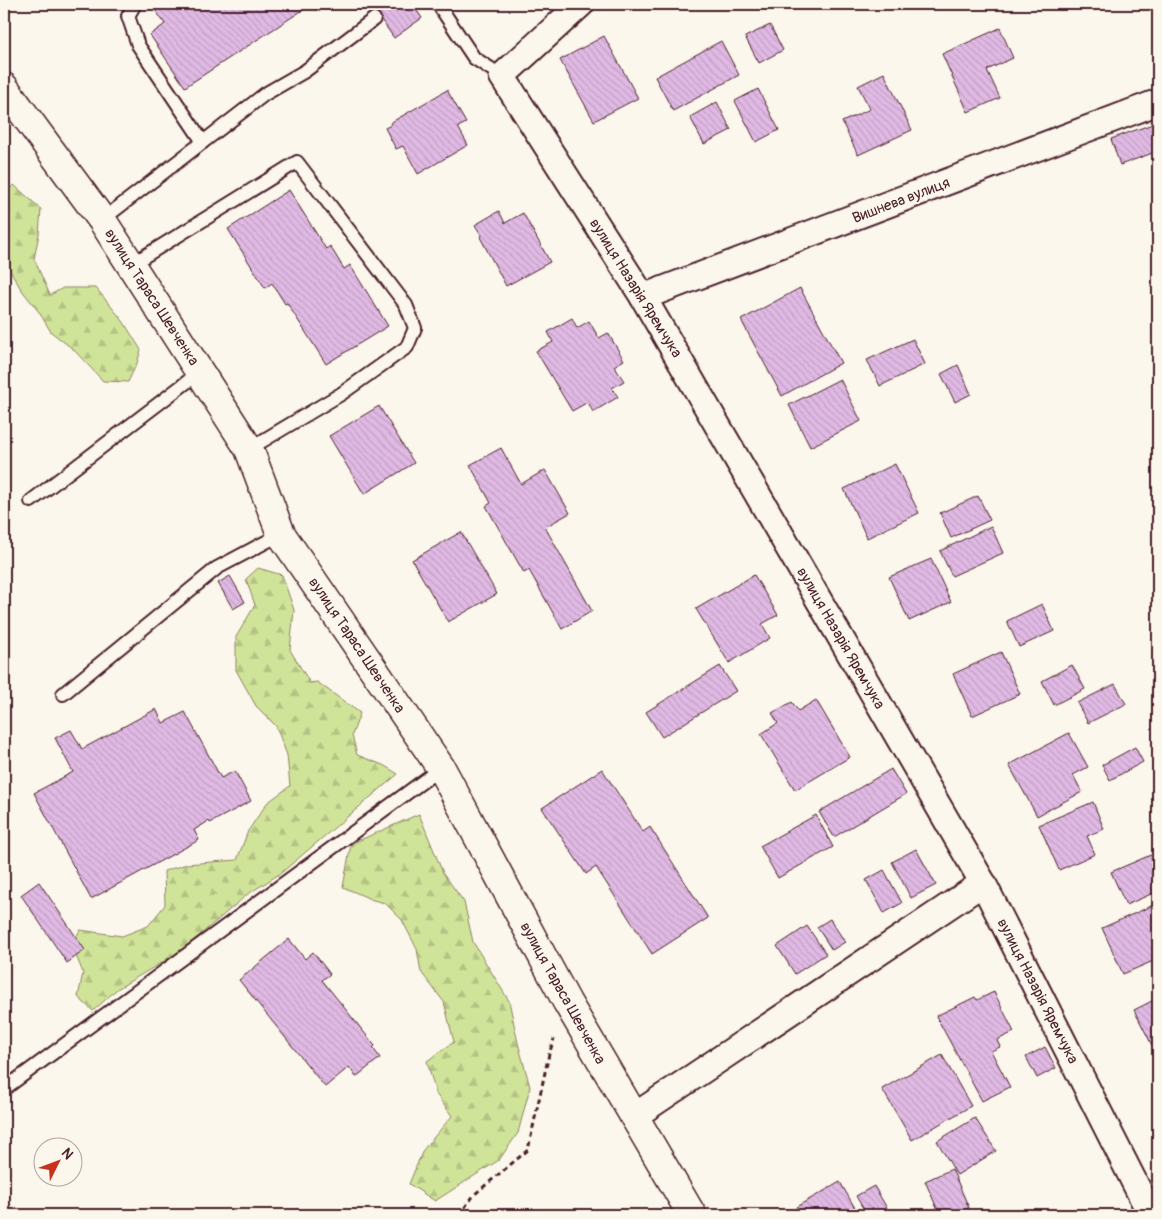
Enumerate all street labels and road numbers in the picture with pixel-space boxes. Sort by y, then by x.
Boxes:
street label: Вишнева вулиця [850,173,953,228]
street label: вулиця Назарія Яремчука [585,215,686,361]
street label: вулиця Тараса Шевченка [100,225,203,369]
street label: вулиця Назарія Яремчука [792,564,889,713]
street label: вулиця Тараса Шевченка [304,574,409,717]
street label: вулиця Назарія Яремчука [993,915,1082,1067]
street label: вулиця Тараса Шевченка [516,919,610,1068]

